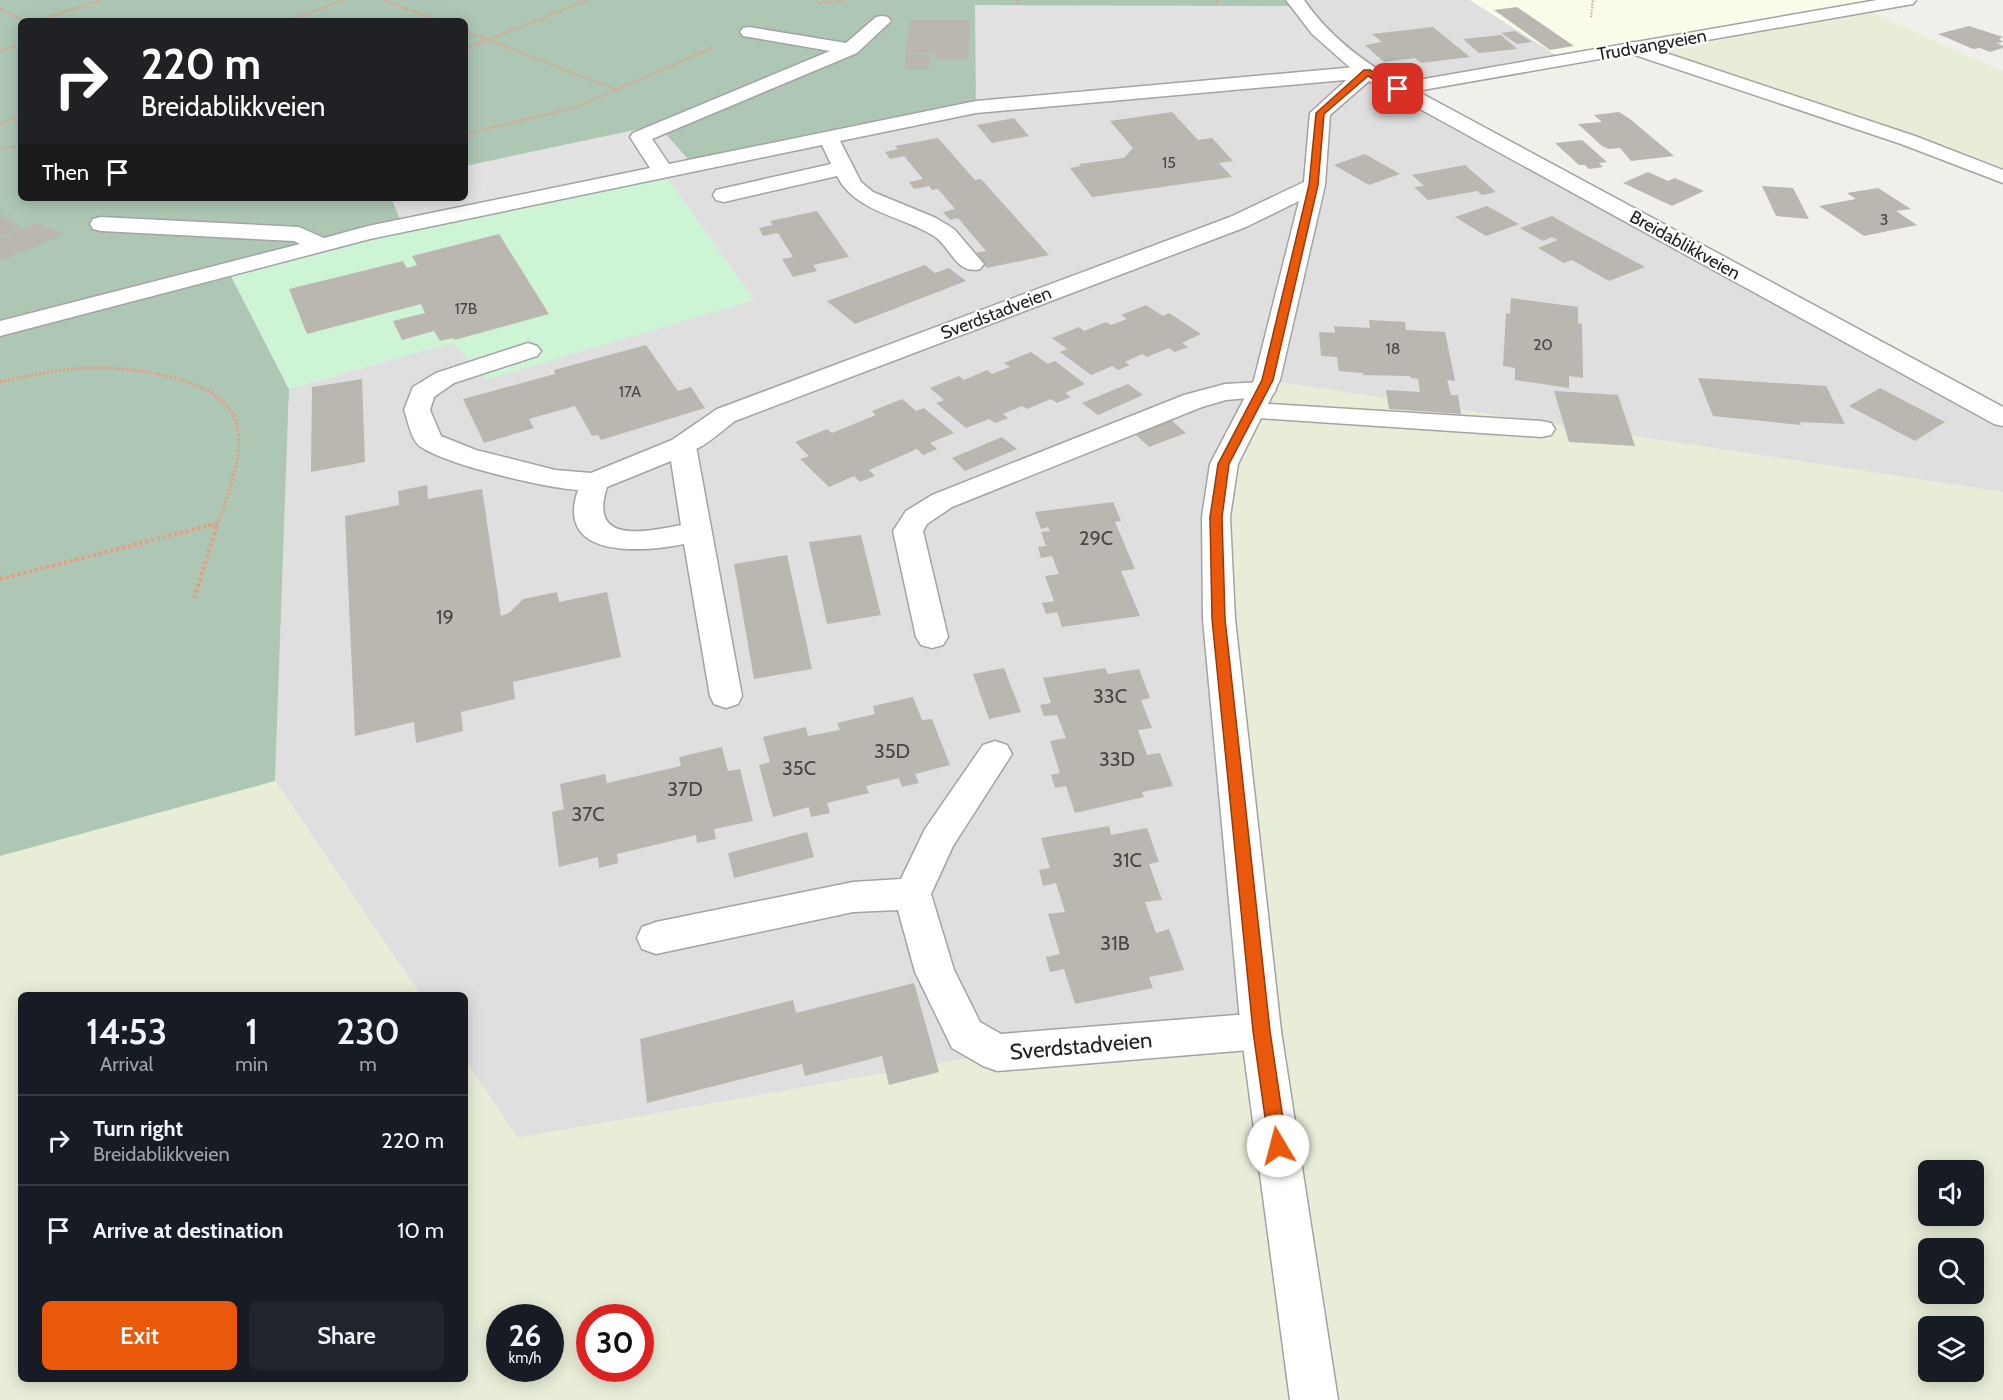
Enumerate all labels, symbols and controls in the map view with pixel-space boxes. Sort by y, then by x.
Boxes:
street label: Trudvangveien [1596,25,1708,65]
text: 220 m [141,38,261,90]
icon: right [42,42,120,120]
pin [1372,63,1423,114]
icon: arrive [1381,72,1414,105]
text: Breidablikkveien [141,90,325,123]
house number: 15 [1162,153,1176,172]
icon: arrive [101,156,134,189]
text: Then [42,159,89,186]
street label: Breidablikkveien [1626,206,1744,284]
house number: 3 [1880,210,1888,229]
street label: Sverdstadveien [938,282,1054,344]
house number: 17B [455,299,478,318]
house number: 20 [1533,335,1553,354]
house number: 18 [1386,339,1400,358]
house number: 17A [619,382,641,401]
house number: 29C [1079,526,1113,550]
house number: 19 [436,605,454,629]
house number: 33C [1093,684,1127,708]
house number: 35D [874,739,910,763]
house number: 33D [1099,747,1135,771]
house number: 35C [782,756,816,780]
house number: 37D [667,777,703,801]
house number: 37C [572,802,605,826]
house number: 31C [1112,848,1142,872]
house number: 31B [1100,931,1130,955]
text: 14:53 [86,1009,167,1053]
text: 1 [245,1009,258,1053]
text: 230 [336,1009,400,1053]
street label: Sverdstadveien [1009,1026,1153,1066]
text: Arrival [100,1052,153,1076]
text: min [235,1052,268,1076]
text: m [359,1052,377,1076]
position arrow [1246,1114,1310,1178]
text: Turn right [93,1115,183,1142]
icon: right [42,1124,75,1157]
text: 220 m [381,1127,444,1154]
text: Breidablikkveien [93,1142,230,1166]
map controls [1918,1160,1984,1382]
button: sound [1918,1160,1984,1226]
icon: arrive [42,1214,75,1247]
text: Arrive at destination [93,1217,283,1244]
text: 10 m [397,1217,444,1244]
button: search [1918,1238,1984,1304]
button: Exit [42,1301,237,1370]
button: Share [249,1301,444,1370]
speed limit sign: 30 [576,1304,654,1382]
button: layers [1918,1316,1984,1382]
text: 26 [509,1317,541,1354]
text: km/h [509,1349,541,1367]

